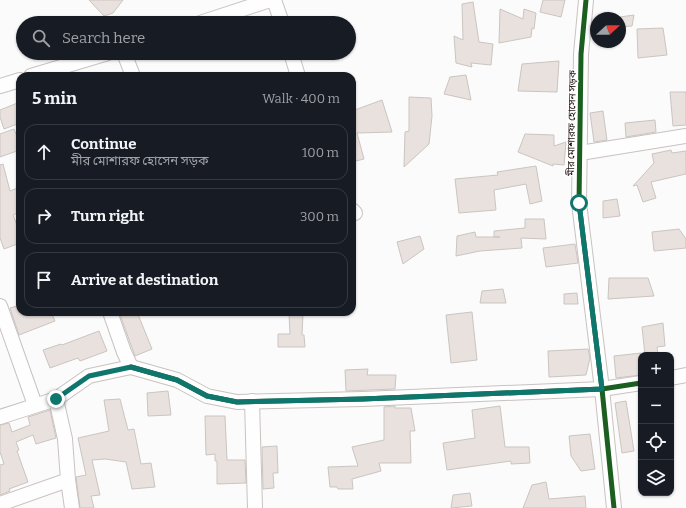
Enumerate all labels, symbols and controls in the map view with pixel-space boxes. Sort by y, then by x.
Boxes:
north arrow [590,12,626,48]
search box [16,16,356,60]
icon: search [30,27,52,49]
text: Search here [62,29,145,47]
street label: মীর মোশারফ হোসেন সড়ক [565,69,579,177]
text: 5 min [32,88,77,109]
text: Walk · 400 m [262,91,340,106]
text: Continue [71,135,137,153]
icon: ahead [33,141,55,163]
text: 100 m [302,145,339,160]
text: মীর মোশারফ হোসেন সড়ক [71,153,209,168]
route start [570,194,588,212]
icon: right [33,205,55,227]
text: Turn right [71,207,144,225]
text: 300 m [300,209,339,224]
icon: arrive [33,269,55,291]
text: Arrive at destination [71,271,218,289]
map controls [638,352,674,496]
button: + [638,352,674,388]
button: − [638,388,674,424]
route end [47,390,65,408]
button: locate [638,424,674,460]
button: layers [638,460,674,496]

